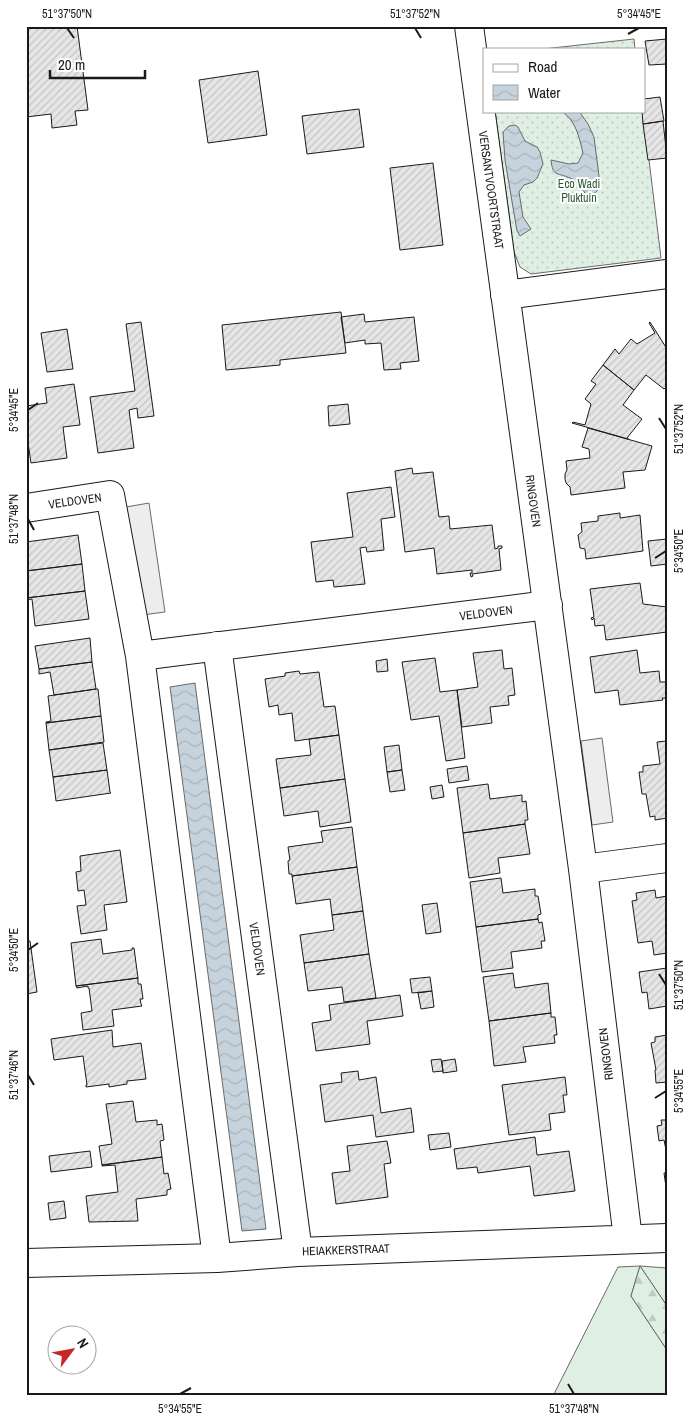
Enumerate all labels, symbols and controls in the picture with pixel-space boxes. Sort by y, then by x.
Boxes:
text: 51°37'50"N [42,6,92,22]
text: 51°37'52"N [390,6,440,22]
text: 5°34'45"E [617,6,661,22]
scale bar [50,48,145,80]
legend [483,48,646,112]
text: 20 m [58,54,85,75]
text: Road [528,56,557,77]
text: Water [528,82,560,103]
street label: VERSANTVOORTSTRAAT [475,130,507,250]
park label: Eco Wadi Pluktuin [558,176,600,206]
text: 5°34'45"E [6,388,22,432]
text: 51°37'52"N [671,404,687,454]
street label: RINGOVEN [521,474,545,528]
street label: VELDOVEN [47,489,103,513]
text: 51°37'48"N [6,494,22,544]
text: 5°34'50"E [671,529,687,573]
street label: VELDOVEN [458,602,514,624]
street label: VELDOVEN [245,921,269,977]
text: 5°34'50"E [6,928,22,972]
text: 51°37'50"N [671,960,687,1010]
street label: RINGOVEN [595,1027,617,1081]
text: 51°37'46"N [6,1050,22,1100]
text: 5°34'55"E [671,1069,687,1113]
street label: HEIAKKERSTRAAT [302,1240,390,1260]
north arrow [48,1324,98,1374]
text: N [73,1335,93,1351]
text: 5°34'55"E [158,1401,202,1417]
text: 51°37'48"N [549,1401,599,1417]

